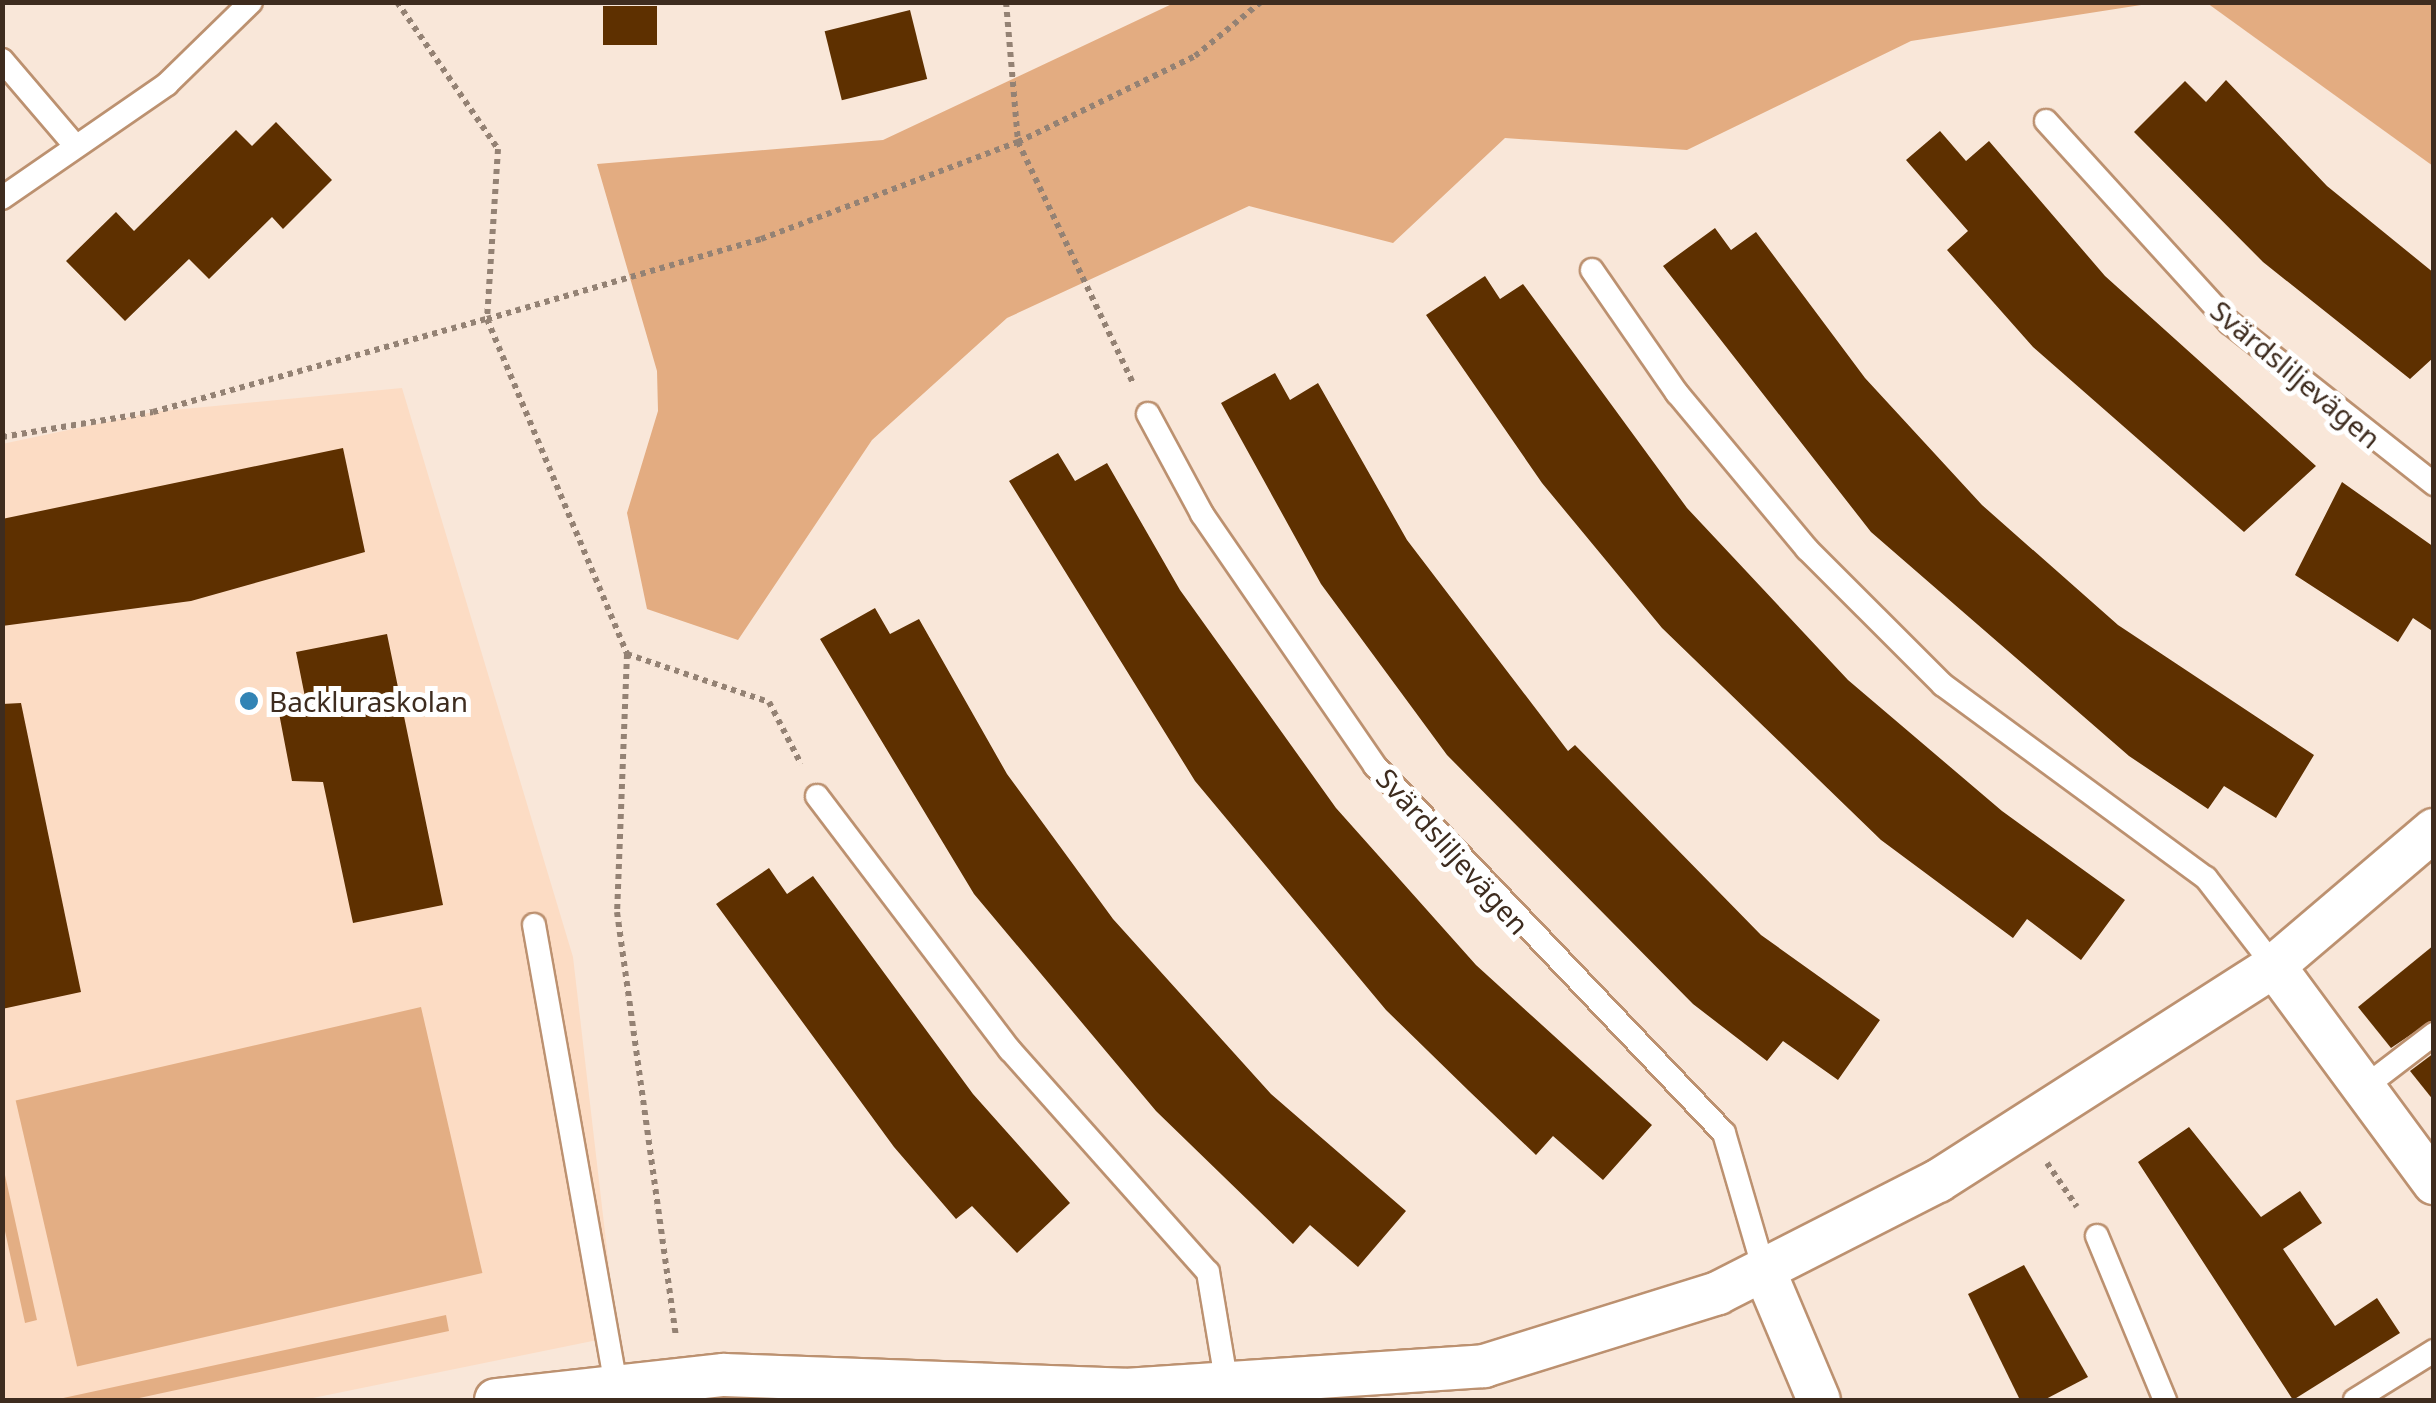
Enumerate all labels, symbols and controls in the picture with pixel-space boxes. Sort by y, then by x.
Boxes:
street label: Svärdsliljevägen [2204,293,2388,455]
place label: Backluraskolan [269,684,468,718]
marker: Backluraskolan [238,690,260,712]
street label: Svärdsliljevägen [1370,761,1536,941]

